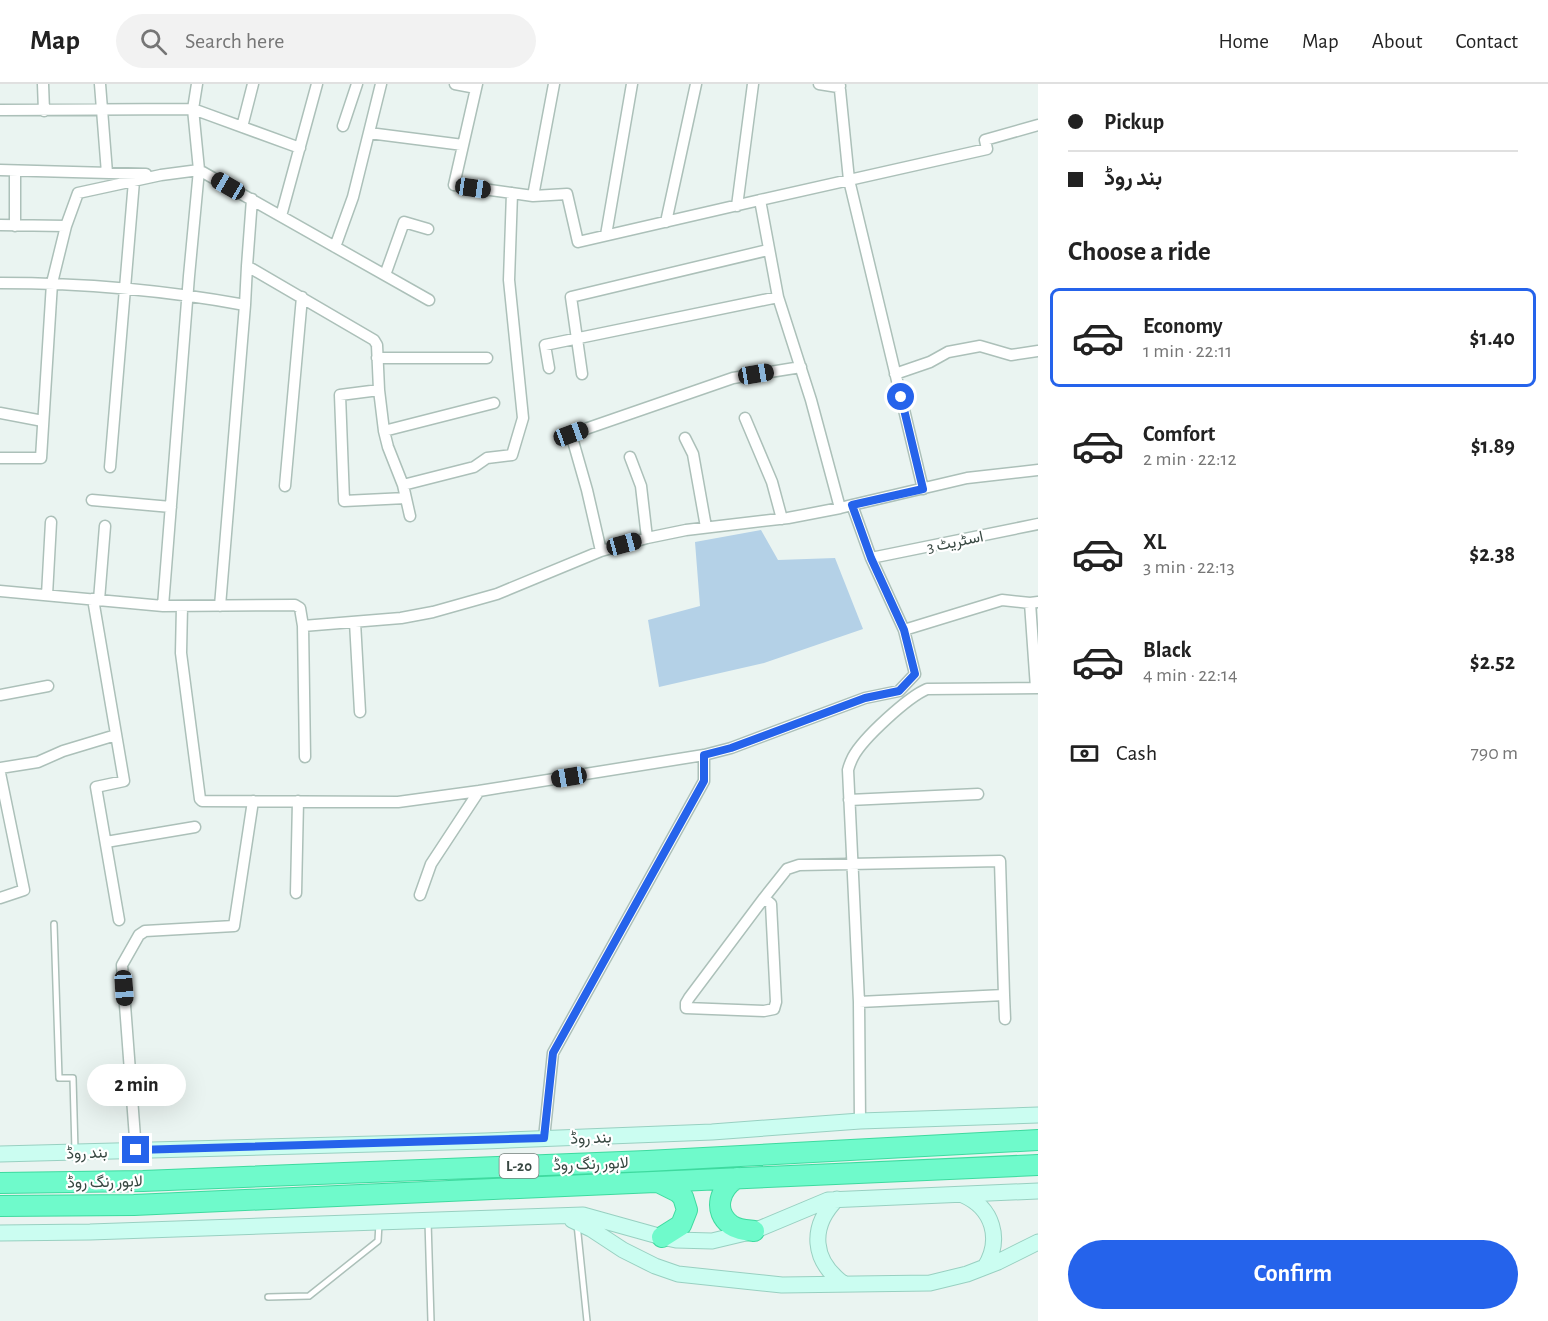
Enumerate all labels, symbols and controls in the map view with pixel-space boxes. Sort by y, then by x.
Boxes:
search box [116,14,536,68]
icon: search [137,25,170,58]
text: Map [30,27,80,55]
text: Search here [185,30,284,52]
text: Home [1218,31,1269,52]
text: Map [1302,31,1339,52]
text: About [1372,31,1422,52]
text: Contact [1455,31,1518,52]
text: Pickup [1104,111,1164,133]
text: بند روڈ [1104,167,1162,189]
car [208,169,248,203]
car [454,177,492,199]
text: Choose a ride [1068,238,1211,265]
icon: car [1071,311,1125,365]
text: Economy [1143,315,1223,337]
text: $1.40 [1470,327,1515,349]
text: 1 min · 22:11 [1143,341,1232,361]
car [737,362,775,386]
route start [887,383,914,410]
car [551,419,591,449]
icon: car [1071,419,1125,473]
text: Comfort [1143,423,1215,445]
text: $1.89 [1471,435,1515,457]
text: 2 min · 22:12 [1143,449,1237,469]
icon: car [1071,527,1125,581]
street label: اسٹریٹ 3 [926,528,985,558]
car [604,531,644,557]
text: XL [1143,531,1166,553]
text: $2.38 [1469,543,1515,565]
text: 3 min · 22:13 [1143,557,1235,577]
icon: car [1071,635,1125,689]
text: Black [1143,639,1191,661]
text: $2.52 [1470,651,1515,673]
text: 4 min · 22:14 [1143,665,1238,685]
icon: cash [1068,737,1101,770]
text: Cash [1116,742,1157,764]
text: 790 m [1470,743,1518,763]
car [550,765,588,789]
car [114,969,134,1007]
callout: 2 min [86,1063,186,1105]
text: 2 min [114,1075,159,1095]
street label: بند روڈ [570,1129,612,1149]
route end [122,1136,149,1163]
street label: بند روڈ [66,1144,108,1164]
road number: L-20 [500,1154,538,1178]
street label: لاہور رنگ روڈ [553,1155,629,1175]
street label: لاہور رنگ روڈ [67,1173,143,1193]
button: Confirm [1068,1240,1518,1309]

